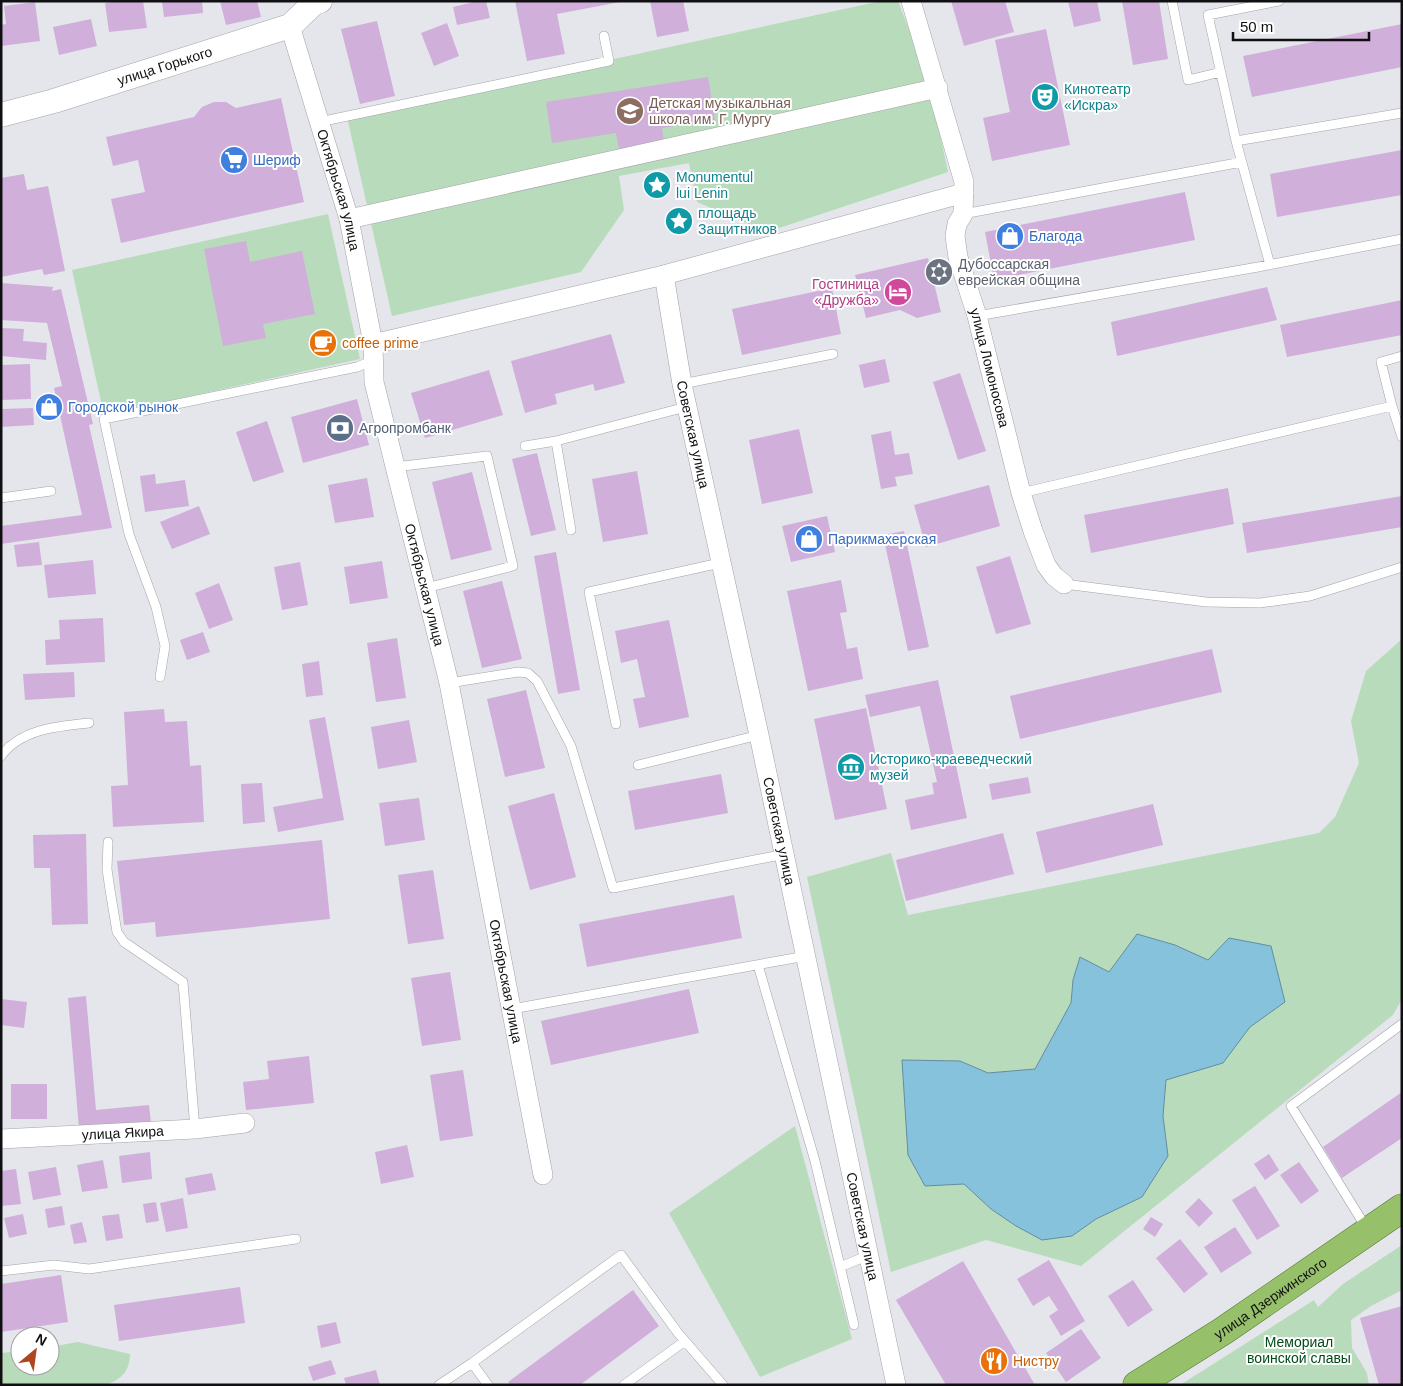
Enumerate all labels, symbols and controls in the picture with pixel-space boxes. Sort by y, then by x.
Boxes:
scale bar [1233,10,1369,42]
text: 50 m [1240,18,1273,35]
street label: улица Горького [115,43,214,88]
place label: Кинотеатр «Искра» [1064,81,1131,113]
theatre icon: Кинотеатр «Искра» [1030,82,1060,112]
place label: Детская музыкальная школа им. Г. Мургу [649,95,791,127]
school or university icon: Детская музыкальная школа им. Г. Мургу [615,96,645,126]
street label: Октябрьская улица [314,127,363,252]
supermarket icon: Шериф [219,145,249,175]
place label: Шериф [253,152,301,168]
place label: Monumentul lui Lenin [676,169,753,201]
place icon: Monumentul lui Lenin [642,170,672,200]
place label: площадь Защитников [698,205,777,237]
place icon: площадь Защитников [664,206,694,236]
shop icon: Благода [995,221,1025,251]
place label: Благода [1029,228,1082,244]
place label: Дубоссарская еврейская община [958,256,1080,288]
synagogue icon: Дубоссарская еврейская община [924,257,954,287]
place label: Гостиница «Дружба» [812,276,879,308]
hotel icon: Гостиница «Дружба» [883,277,913,307]
street label: улица Ломоносова [967,306,1012,429]
cafe icon: coffee prime [308,328,338,358]
place label: coffee prime [342,335,419,351]
street label: Советская улица [673,379,713,490]
shop icon: Городской рынок [34,392,64,422]
place label: Городской рынок [68,399,179,415]
bank icon: Агропромбанк [325,413,355,443]
place label: Агропромбанк [359,420,452,436]
street label: Октябрьская улица [402,522,447,648]
shop icon: Парикмахерская [794,524,824,554]
place label: Парикмахерская [828,531,936,547]
place label: Историко-краеведческий музей [870,751,1032,783]
museum icon: Историко-краеведческий музей [836,752,866,782]
street label: Советская улица [760,776,798,887]
street label: Октябрьская улица [486,918,526,1045]
street label: улица Якира [81,1123,164,1143]
street label: Советская улица [843,1171,882,1282]
street label: улица Дзержинского [1211,1254,1330,1343]
north arrow [10,1326,60,1376]
text: N [33,1330,50,1349]
park label: Мемориал воинской славы [1247,1334,1351,1366]
restaurant icon: Нистру [979,1346,1009,1376]
place label: Нистру [1013,1353,1059,1369]

